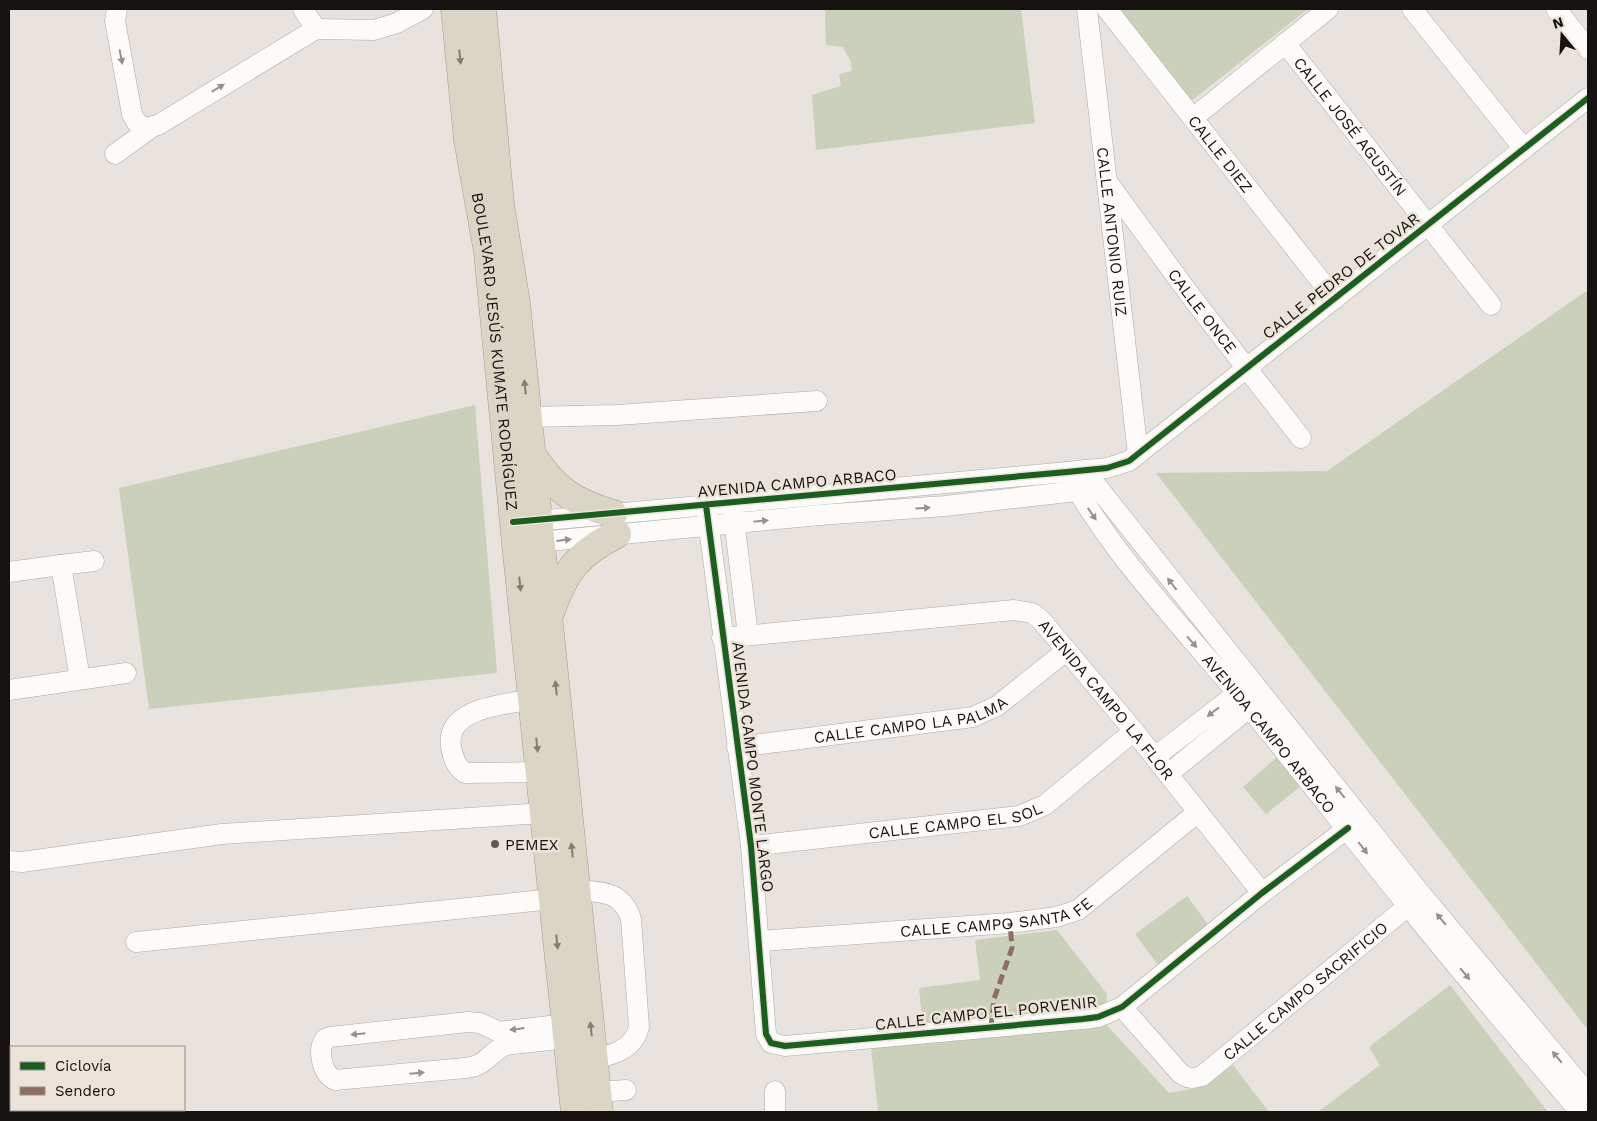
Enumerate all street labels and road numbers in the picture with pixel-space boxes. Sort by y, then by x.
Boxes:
street label: CALLE JOSÉ AGUSTÍN [1290,53,1411,200]
street label: CALLE DIEZ [1185,111,1257,196]
street label: CALLE ANTONIO RUIZ [1093,146,1132,317]
street label: BOULEVARD JESÚS KUMATE RODRÍGUEZ [468,191,522,511]
street label: CALLE PEDRO DE TOVAR [1259,209,1423,343]
street label: CALLE ONCE [1164,265,1241,357]
street label: AVENIDA CAMPO ARBACO [697,465,897,501]
street label: AVENIDA CAMPO LA FLOR [1035,615,1178,783]
street label: AVENIDA CAMPO MONTE LARGO [728,641,778,893]
street label: AVENIDA CAMPO ARBACO [1199,650,1340,817]
street label: CALLE CAMPO LA PALMA [813,692,1011,747]
street label: CALLE CAMPO EL SOL [867,798,1045,842]
street label: CALLE CAMPO SANTA FE [900,893,1096,940]
street label: CALLE CAMPO SACRIFICIO [1219,917,1391,1064]
street label: CALLE CAMPO EL PORVENIR [874,992,1098,1034]

